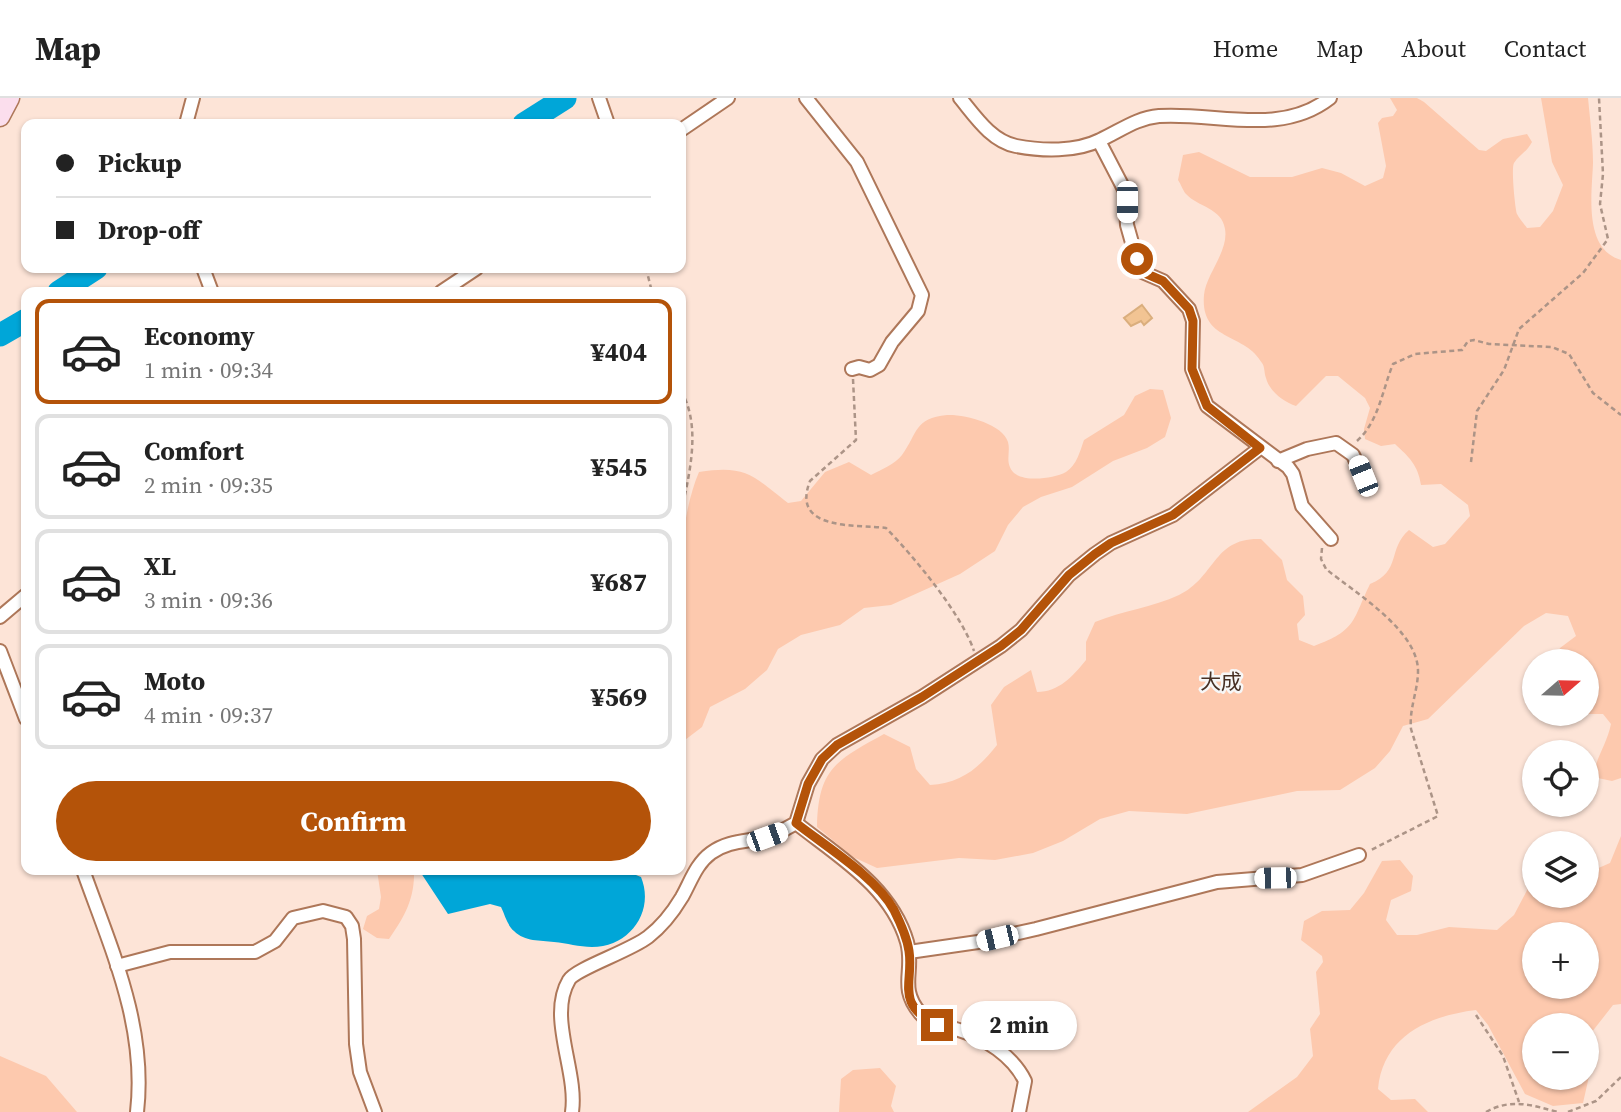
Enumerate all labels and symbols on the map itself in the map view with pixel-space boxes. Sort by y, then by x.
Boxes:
car [1117,181,1138,223]
route start [1121,243,1153,275]
car [1346,453,1381,499]
north arrow [1522,649,1600,726]
district label: 大成 [1200,667,1242,696]
car [744,820,791,854]
car [1254,867,1297,889]
car [975,923,1020,953]
callout: 2 min [962,1000,1077,1049]
route end [921,1009,953,1041]

